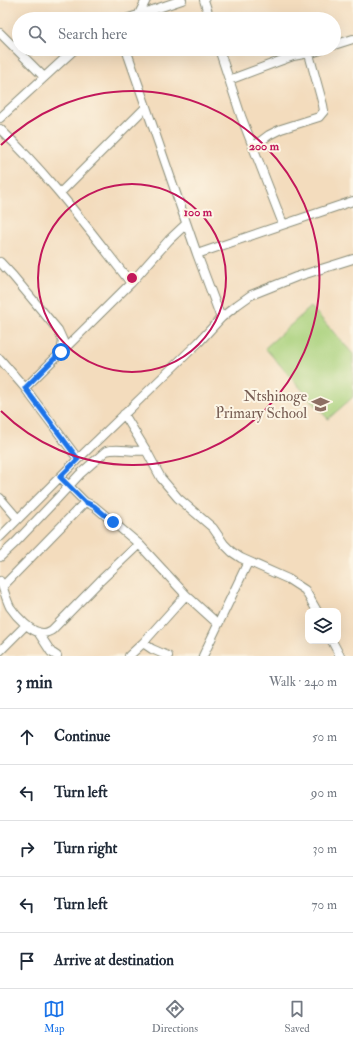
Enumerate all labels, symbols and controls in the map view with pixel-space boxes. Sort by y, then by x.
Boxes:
search box [12,12,341,56]
icon: search [26,23,48,45]
text: Search here [58,25,127,44]
text: 200 m [249,139,280,154]
text: 100 m [184,205,213,220]
centre of rings [125,271,139,285]
route start [52,343,70,361]
place label: Ntshinoge Primary School [215,387,307,423]
school or university icon: Ntshinoge Primary School [310,395,330,415]
route end [104,513,122,531]
map controls [305,608,341,644]
button: layers [305,608,341,644]
text: 3 min [16,672,53,693]
text: Walk · 240 m [269,674,337,690]
icon: ahead [16,726,38,748]
text: Continue [54,727,110,746]
text: 50 m [312,729,337,745]
icon: left [16,782,38,804]
text: Turn left [54,783,108,802]
text: 90 m [311,785,337,801]
icon: right [16,838,38,860]
text: Turn right [54,839,117,858]
text: 30 m [313,841,337,857]
icon: left [16,894,38,916]
text: Turn left [54,895,108,914]
text: 70 m [312,897,337,913]
icon: arrive [16,950,38,972]
text: Arrive at destination [54,951,174,970]
tab: Map [43,998,65,1035]
tab: Directions [152,998,198,1035]
tab: Saved [285,998,310,1035]

